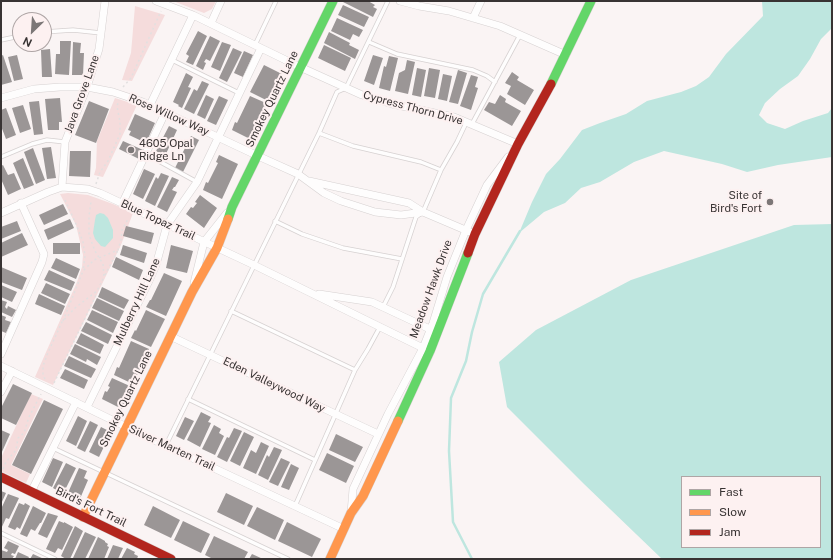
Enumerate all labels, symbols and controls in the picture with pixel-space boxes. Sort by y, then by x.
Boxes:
north arrow [12,12,52,52]
text: N [21,35,34,49]
street label: Smokey Quartz Lane [243,49,301,149]
street label: Java Grove Lane [62,53,102,135]
street label: Cypress Thorn Drive [362,88,464,128]
street label: Rose Willow Way [127,91,211,139]
place label: 4605 Opal Ridge Ln [139,137,193,163]
marker: 4605 Opal Ridge Ln [126,145,136,155]
place label: Site of Bird's Fort [710,189,762,215]
street label: Blue Topaz Trail [119,197,197,243]
marker: Site of Bird's Fort [765,197,775,207]
street label: Meadow Hawk Drive [407,238,455,340]
street label: Mulberry Hill Lane [111,256,163,348]
street label: Smokey Quartz Lane [97,349,155,449]
street label: Eden Valleywood Way [221,355,327,415]
street label: Silver Marten Trail [127,422,217,474]
legend [681,476,821,548]
street label: Bird's Fort Trail [53,484,129,530]
text: Fast [719,485,743,499]
text: Slow [719,505,746,519]
text: Jam [719,525,741,539]

